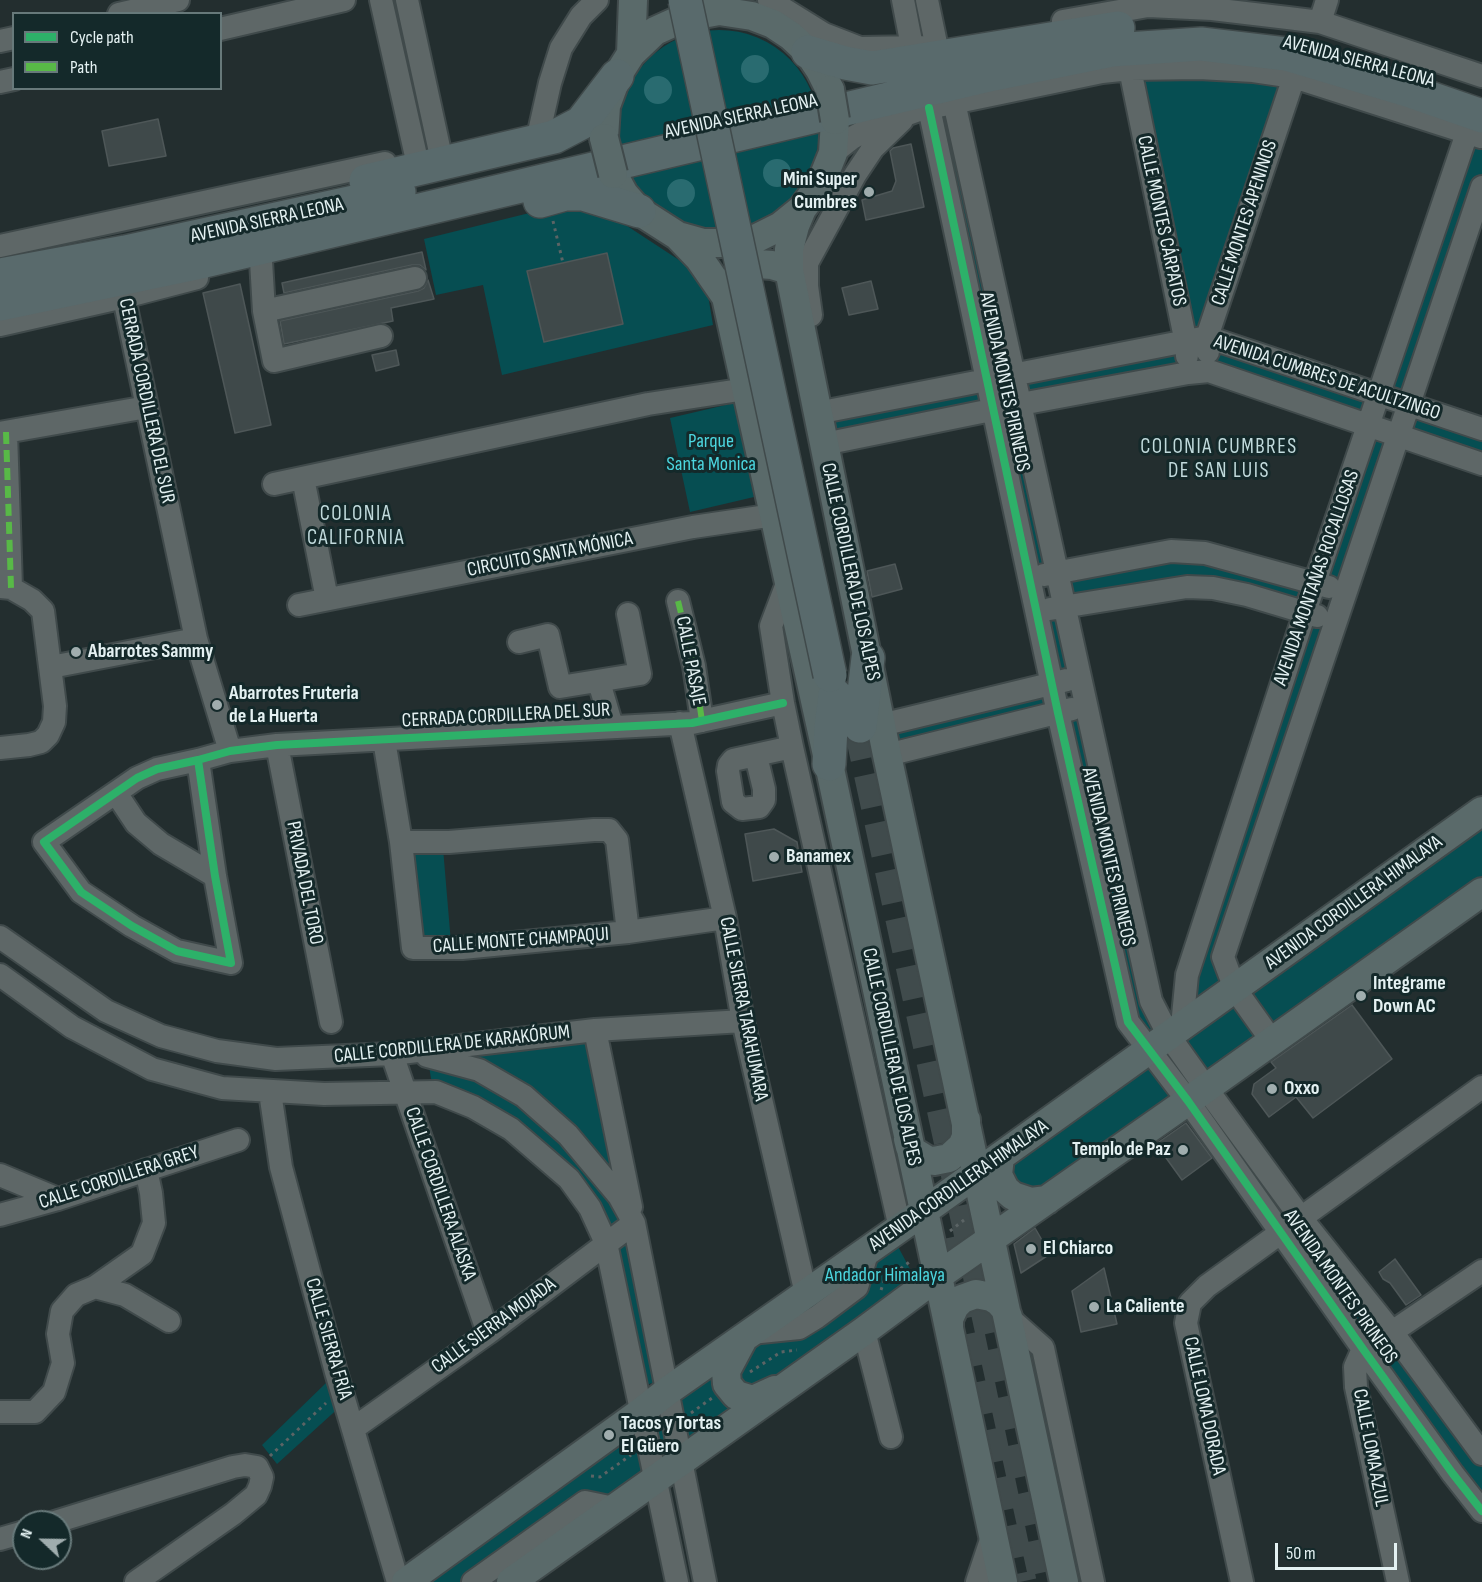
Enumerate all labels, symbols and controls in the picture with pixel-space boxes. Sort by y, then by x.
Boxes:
legend [12,12,222,90]
text: Cycle path [70,27,134,48]
street label: AVENIDA SIERRA LEONA [1281,30,1437,94]
text: Path [70,57,98,78]
street label: AVENIDA SIERRA LEONA [662,89,820,145]
street label: CALLE MONTES CÁRPATOS [1131,133,1191,309]
street label: CALLE MONTES APENINOS [1207,137,1283,309]
place label: Mini Super Cumbres [783,168,857,215]
marker: Mini Super Cumbres [862,185,876,199]
street label: AVENIDA SIERRA LEONA [188,193,346,249]
street label: AVENIDA MONTES PIRINEOS [973,290,1035,474]
street label: CERRADA CORDILLERA DEL SUR [113,296,179,506]
street label: AVENIDA CUMBRES DE ACULTZINGO [1211,330,1443,426]
park label: Parque Santa Monica [666,430,756,477]
district label: COLONIA CUMBRES DE SAN LUIS [1140,435,1298,485]
street label: CALLE CORDILLERA DE LOS ALPES [815,461,885,683]
street label: AVENIDA MONTAÑAS ROCALLOSAS [1269,467,1365,689]
district label: COLONIA CALIFORNIA [307,502,405,552]
street label: CIRCUITO SANTA MÓNICA [465,527,635,583]
street label: CALLE PASAJE [670,614,710,708]
place label: Abarrotes Sammy [88,640,213,664]
marker: Abarrotes Sammy [69,645,83,659]
place label: Abarrotes Fruteria de La Huerta [229,682,359,729]
marker: Abarrotes Fruteria de La Huerta [210,698,224,712]
street label: CERRADA CORDILLERA DEL SUR [401,699,611,733]
street label: AVENIDA MONTES PIRINEOS [1076,765,1140,949]
street label: PRIVADA DEL TORO [280,819,328,947]
street label: AVENIDA CORDILLERA HIMALAYA [1261,831,1447,975]
place label: Banamex [786,845,851,869]
marker: Banamex [767,850,781,864]
street label: CALLE SIERRA TARAHUMARA [713,915,773,1103]
street label: CALLE MONTE CHAMPAQUI [432,923,610,959]
street label: CALLE CORDILLERA DE LOS ALPES [856,946,926,1168]
place label: Integrame Down AC [1373,972,1446,1019]
marker: Integrame Down AC [1354,989,1368,1003]
street label: CALLE CORDILLERA DE KARAKÓRUM [333,1021,571,1069]
place label: Oxxo [1284,1077,1319,1101]
marker: Oxxo [1265,1082,1279,1096]
street label: CALLE CORDILLERA ALASKA [399,1104,481,1284]
street label: AVENIDA CORDILLERA HIMALAYA [865,1115,1053,1257]
place label: Templo de Paz [1072,1138,1171,1162]
street label: CALLE CORDILLERA GREY [36,1141,202,1215]
marker: Templo de Paz [1176,1143,1190,1157]
street label: AVENIDA MONTES PIRINEOS [1278,1205,1402,1369]
place label: El Chiarco [1043,1237,1113,1261]
marker: El Chiarco [1024,1242,1038,1256]
park label: Andador Himalaya [825,1264,945,1288]
street label: CALLE SIERRA MOJADA [427,1273,561,1379]
street label: CALLE SIERRA FRÍA [299,1276,357,1402]
place label: La Caliente [1106,1295,1185,1319]
marker: La Caliente [1087,1300,1101,1314]
street label: CALLE LOMA DORADA [1178,1335,1230,1477]
street label: CALLE LOMA AZUL [1347,1387,1393,1509]
place label: Tacos y Tortas El Güero [621,1412,721,1459]
marker: Tacos y Tortas El Güero [602,1428,616,1442]
north arrow [12,1510,72,1570]
text: N [16,1526,37,1541]
scale bar [1278,1531,1400,1569]
text: 50 m [1286,1543,1316,1564]

